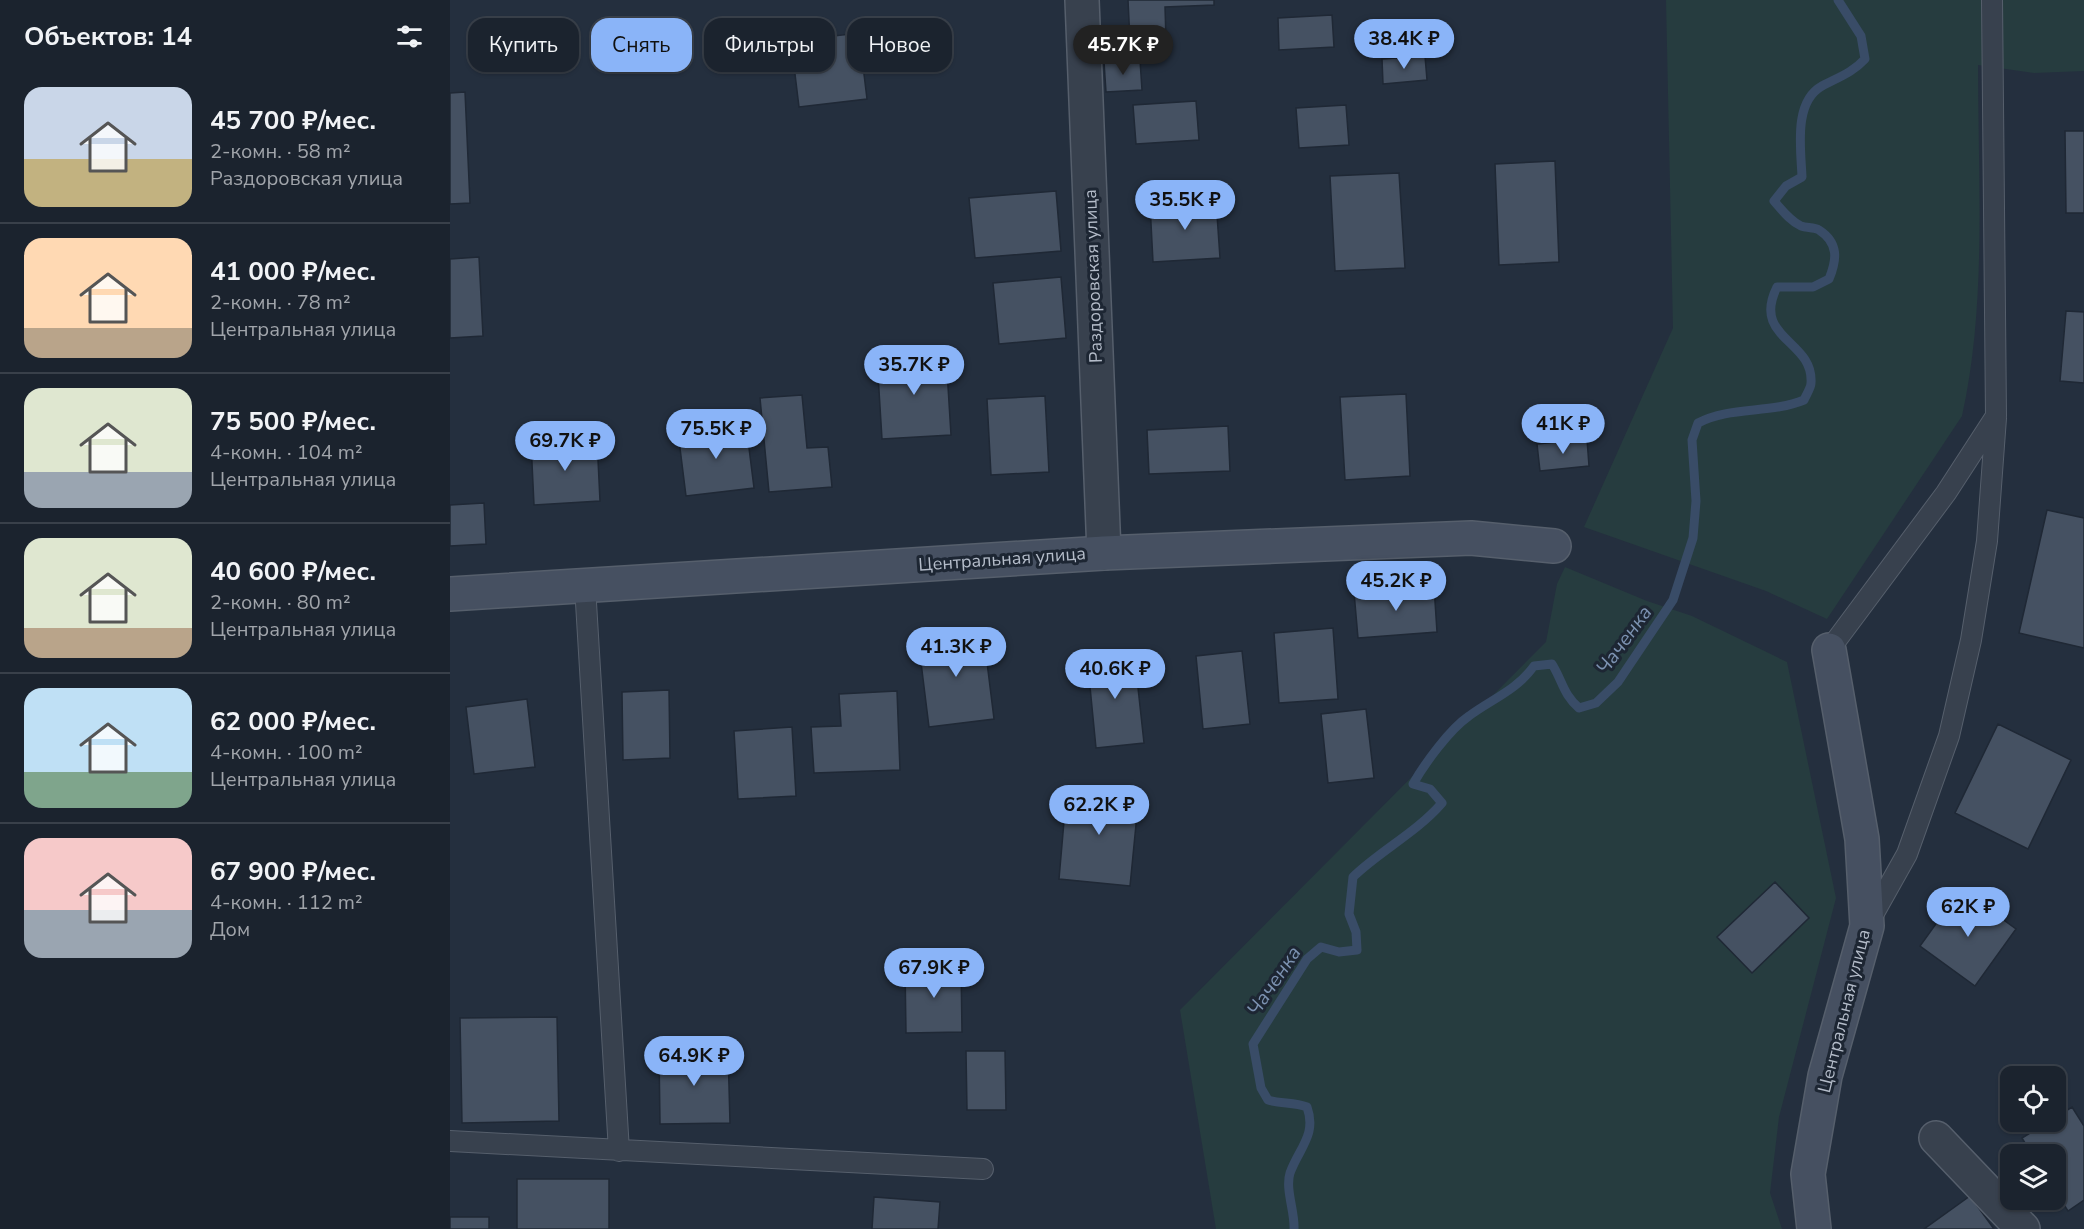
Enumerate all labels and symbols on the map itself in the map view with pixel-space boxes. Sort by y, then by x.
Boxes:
pin: 38.4K ₽ [1349,19,1459,70]
pin: 45.7K ₽ [1068,25,1178,76]
pin: 35.5K ₽ [1130,180,1240,231]
street label: Раздоровская улица [1078,189,1108,363]
pin: 35.7K ₽ [859,345,969,396]
pin: 41K ₽ [1521,404,1605,455]
pin: 75.5K ₽ [661,409,771,460]
pin: 69.7K ₽ [510,421,620,472]
street label: Центральная улица [918,541,1086,577]
pin: 45.2K ₽ [1341,561,1451,612]
water label: Чаченка [1590,600,1658,680]
pin: 41.3K ₽ [901,627,1011,678]
pin: 40.6K ₽ [1060,649,1170,700]
pin: 62.2K ₽ [1044,785,1154,836]
pin: 62K ₽ [1926,887,2010,938]
street label: Центральная улица [1812,927,1876,1095]
water label: Чаченка [1241,941,1307,1021]
pin: 67.9K ₽ [879,948,989,999]
pin: 64.9K ₽ [639,1036,749,1087]

